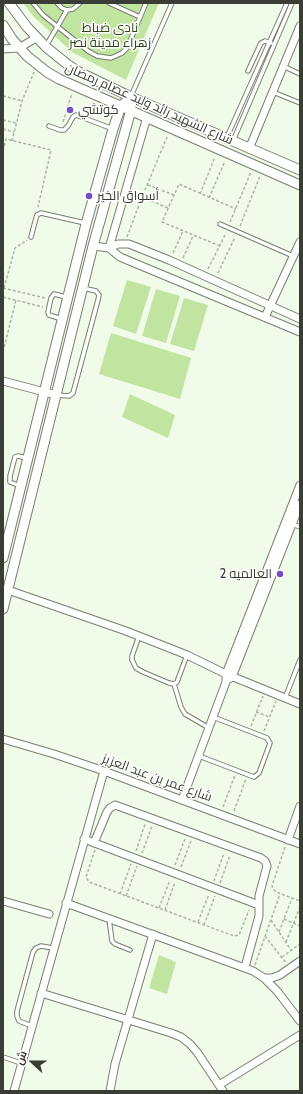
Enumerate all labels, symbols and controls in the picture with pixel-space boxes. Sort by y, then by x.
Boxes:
park label: نادى ضباط زهراء مدينة نصر [69,20,151,51]
street label: شارع الشهيد رائد وليد عصام رمضان [63,60,235,148]
place label: كوتشي [78,102,119,118]
marker: كوتشي [65,105,75,115]
place label: أسواق الخير [97,188,159,204]
marker: أسواق الخير [84,191,94,201]
place label: العالميه 2 [219,566,272,582]
marker: العالميه 2 [275,569,285,579]
street label: شارع عمر بن عبد العزيز [100,751,214,805]
north arrow [12,1042,52,1082]
text: ش [12,1049,30,1067]

